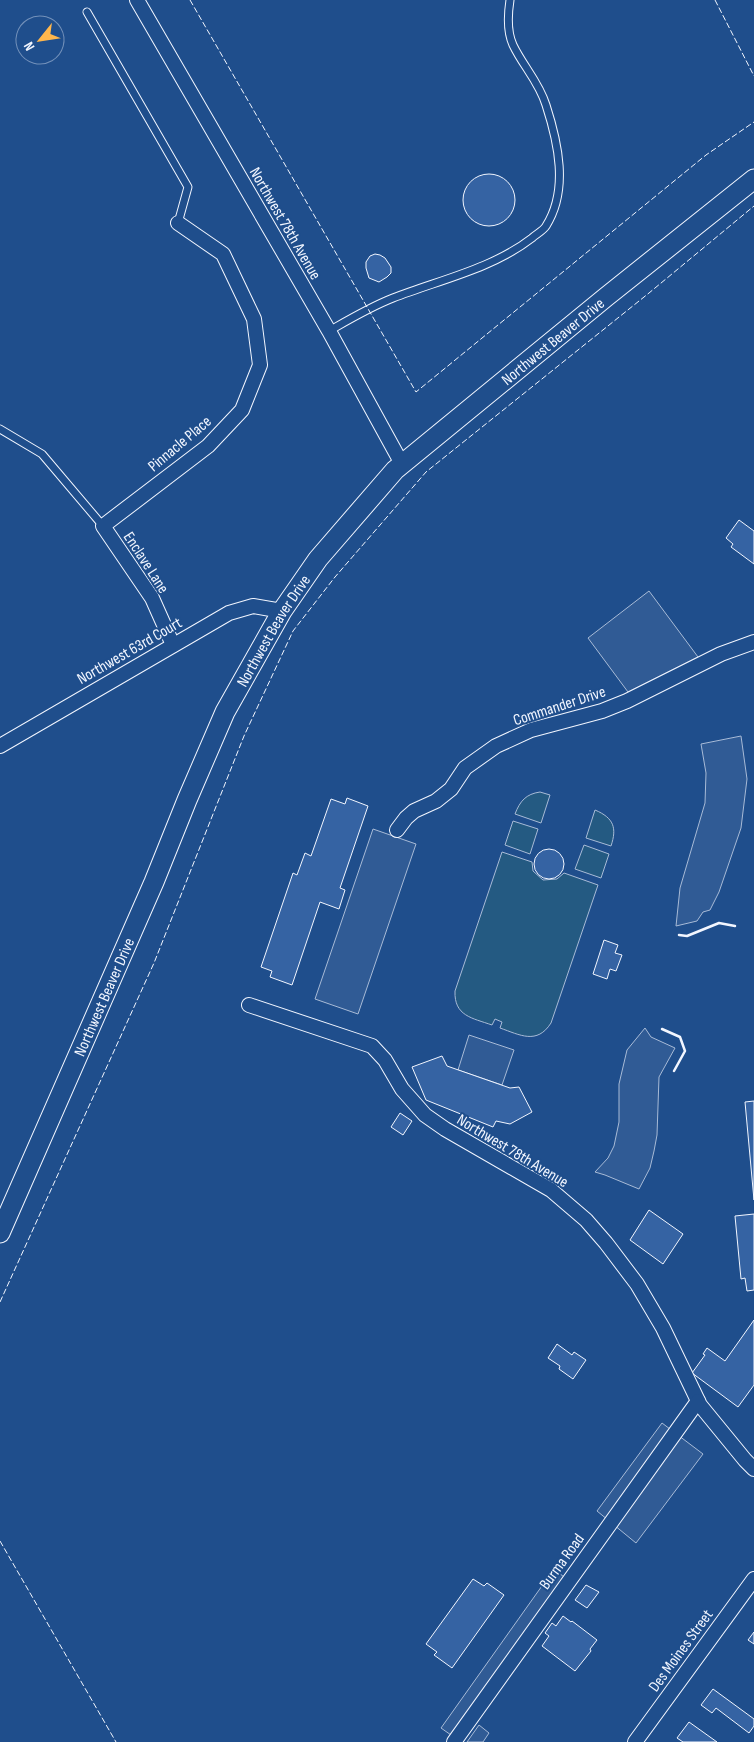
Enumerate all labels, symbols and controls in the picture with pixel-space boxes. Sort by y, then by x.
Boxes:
north arrow [15,15,65,65]
text: N [20,39,38,54]
street label: Northwest 78th Avenue [245,164,325,283]
street label: Northwest Beaver Drive [498,294,609,390]
street label: Pinnacle Place [145,412,215,476]
street label: Enclave Lane [119,529,173,597]
street label: Northwest Beaver Drive [233,572,315,691]
street label: Northwest 63rd Court [74,614,186,689]
street label: Commander Drive [511,683,608,730]
street label: Northwest Beaver Drive [71,935,139,1059]
street label: Northwest 78th Avenue [453,1111,571,1192]
street label: Burma Road [536,1530,589,1593]
street label: Des Moines Street [645,1606,717,1696]

